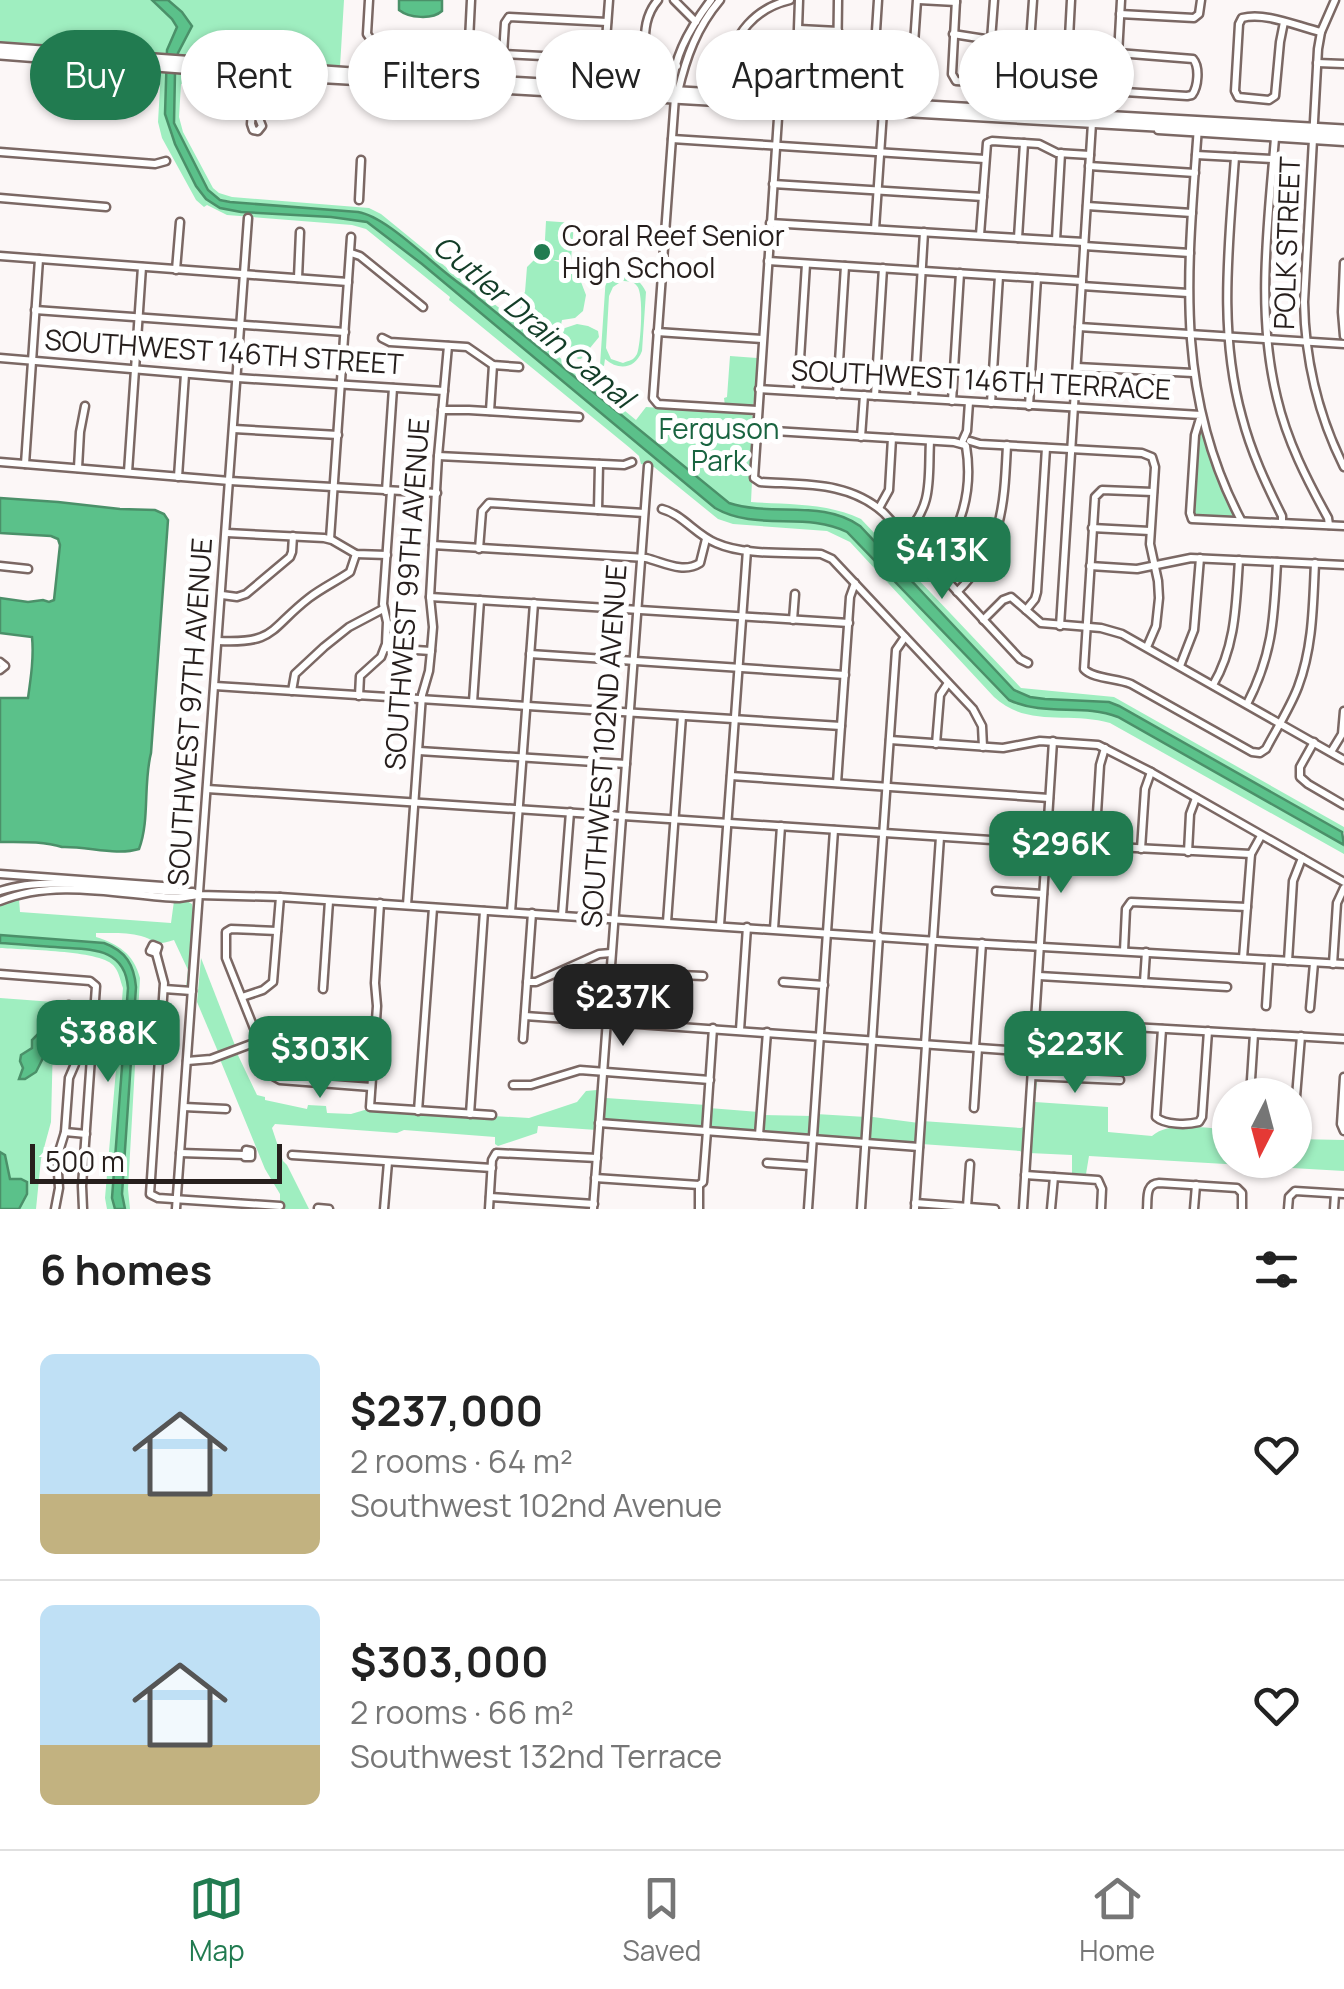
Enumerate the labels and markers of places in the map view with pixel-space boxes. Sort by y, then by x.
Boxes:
place label: Coral Reef Senior High School [562,216,785,286]
marker: Coral Reef Senior High School [531,241,553,263]
pin: $413K [872,517,1012,602]
pin: $296K [991,811,1131,896]
pin: $237K [553,964,693,1049]
pin: $388K [38,1000,178,1085]
pin: $223K [1005,1011,1145,1096]
pin: $303K [250,1016,390,1101]

